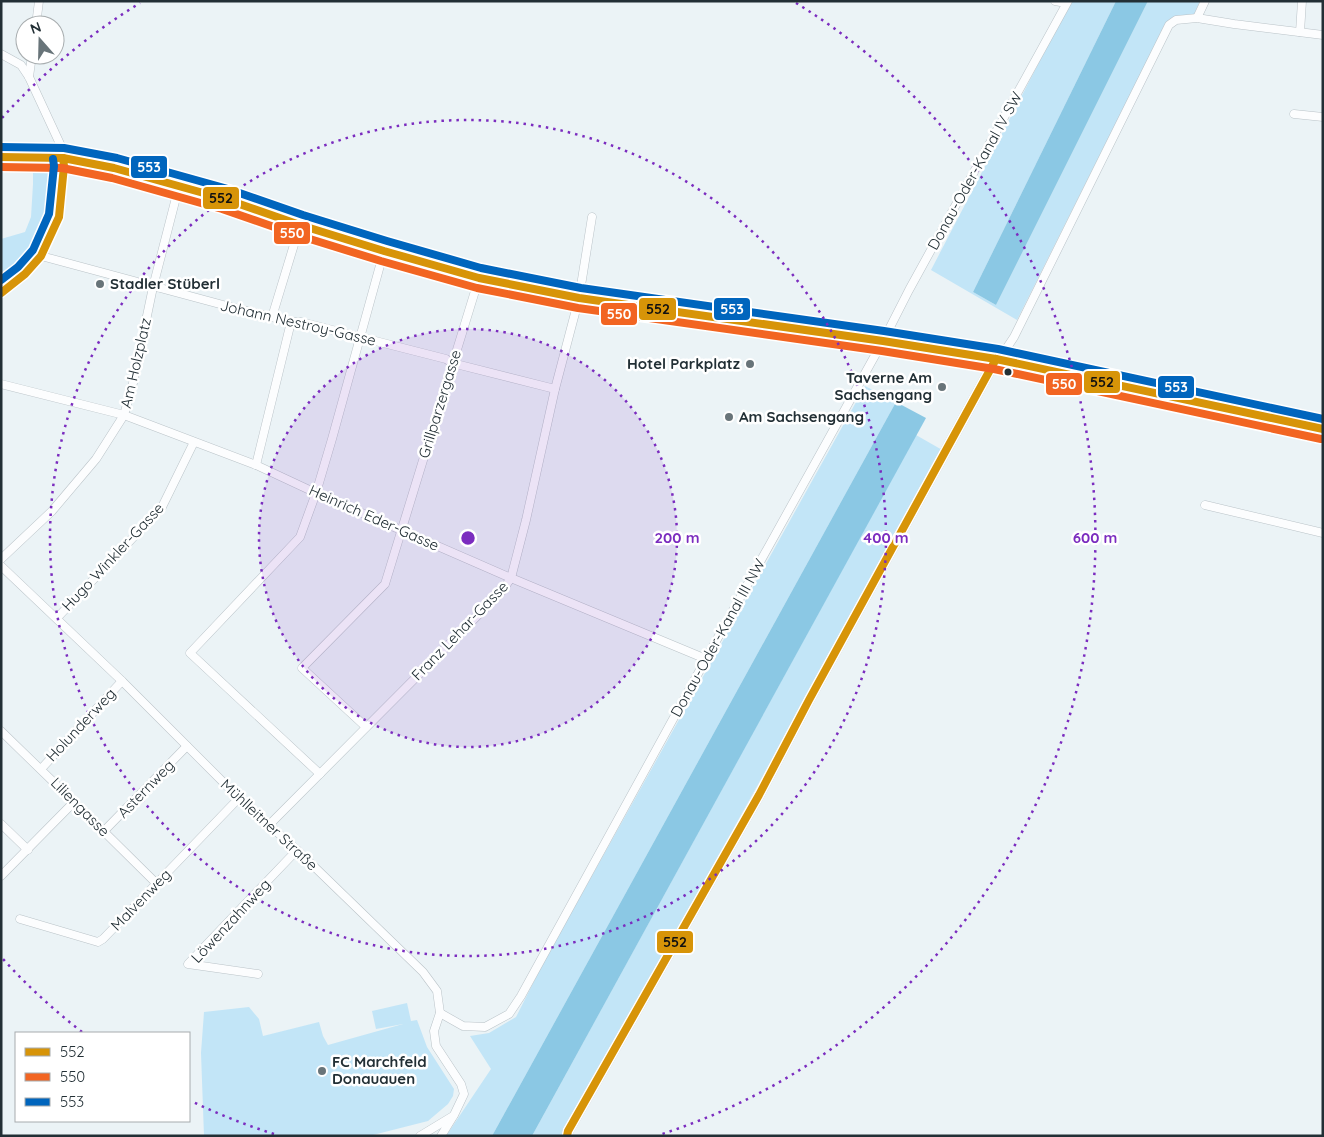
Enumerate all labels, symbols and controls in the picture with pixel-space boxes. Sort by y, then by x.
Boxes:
north arrow [15,15,65,65]
text: N [28,18,43,38]
street label: Donau-Oder-Kanal IV SW [923,88,1026,253]
line badge: 553 [130,155,168,179]
text: 553 [137,158,161,176]
line badge: 552 [202,186,240,210]
text: 552 [209,189,233,207]
line badge: 550 [273,221,311,245]
text: 550 [280,224,305,242]
place label: Stadler Stüberl [110,274,220,293]
marker: Stadler Stüberl [94,278,106,290]
street label: Johann Nestroy-Gasse [218,295,378,350]
line badge: 552 [638,297,677,321]
line badge: 553 [713,297,751,321]
text: 552 [646,300,670,318]
text: 553 [720,300,744,318]
line badge: 550 [600,302,638,326]
text: 550 [607,305,632,323]
street label: Am Holzplatz [116,316,155,410]
street label: Grillparzergasse [414,347,465,460]
place label: Hotel Parkplatz [627,354,740,373]
marker: Hotel Parkplatz [744,358,756,370]
unlabelled marker [1003,367,1013,377]
place label: Taverne Am Sachsengang [835,368,932,404]
line badge: 552 [1083,370,1121,394]
line badge: 550 [1045,372,1083,396]
text: 552 [1090,373,1114,391]
text: 550 [1052,375,1077,393]
line badge: 553 [1157,375,1195,399]
text: 553 [1164,378,1188,396]
marker: Taverne Am Sachsengang [936,381,948,393]
place label: Am Sachsengang [739,407,864,426]
marker: Am Sachsengang [723,411,735,423]
street label: Heinrich Eder-Gasse [306,480,442,555]
street label: Hugo Winkler-Gasse [57,498,168,615]
text: 200 m [655,528,700,547]
text: 400 m [863,528,909,547]
text: 600 m [1073,528,1117,547]
centre of rings [459,529,477,547]
street label: Donau-Oder-Kanal III NW [666,555,769,720]
street label: Franz Lehar-Gasse [407,577,512,684]
street label: Holunderweg [42,684,119,765]
street label: Asternweg [113,756,178,822]
street label: Liliengasse [47,773,114,840]
street label: Mühlleitner Straße [217,775,322,874]
street label: Malvenweg [106,865,175,935]
street label: Löwenzahnweg [187,875,274,967]
line badge: 552 [656,930,694,954]
text: 552 [663,933,687,951]
legend [15,1032,190,1122]
text: 552 [60,1042,85,1061]
place label: FC Marchfeld Donauauen [332,1052,427,1088]
marker: FC Marchfeld Donauauen [316,1065,328,1077]
text: 550 [60,1067,85,1086]
text: 553 [60,1092,84,1111]

